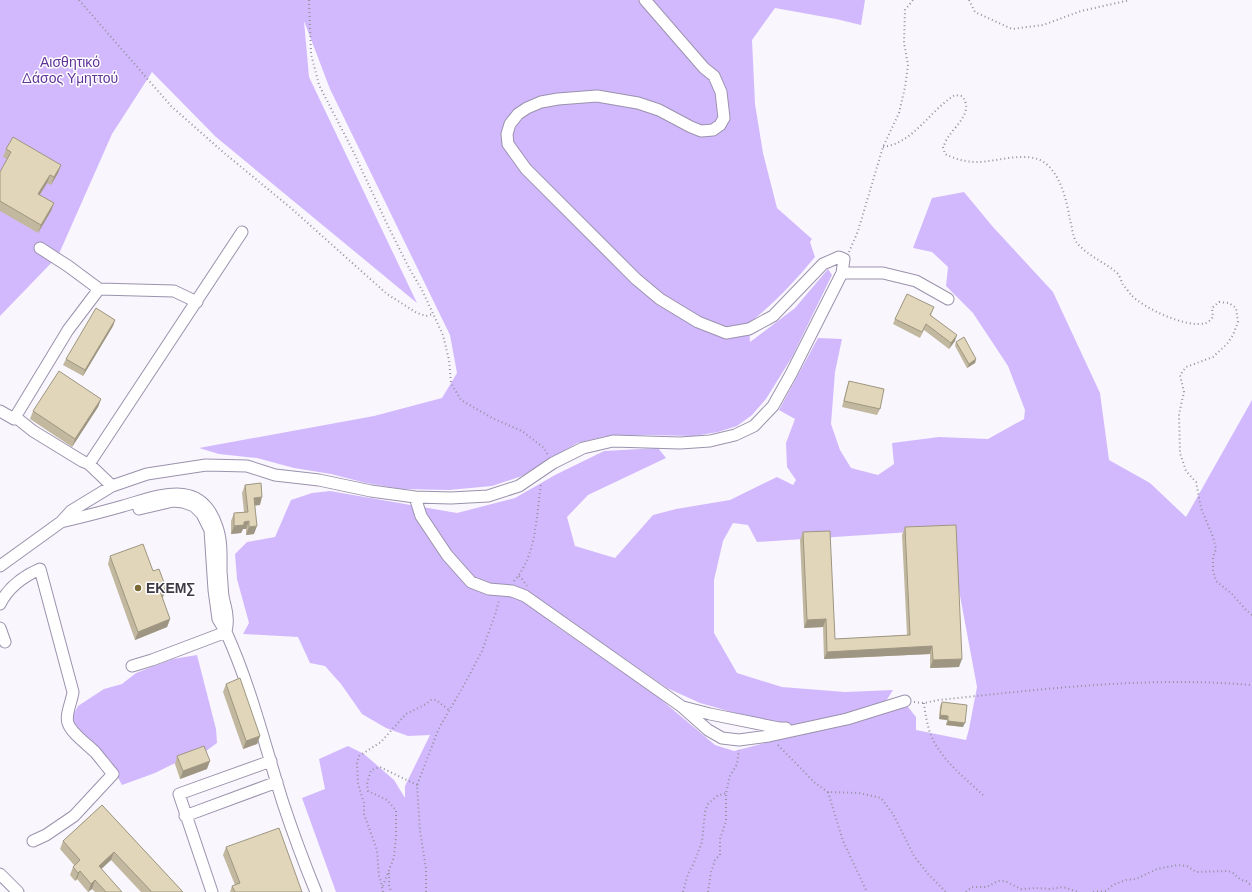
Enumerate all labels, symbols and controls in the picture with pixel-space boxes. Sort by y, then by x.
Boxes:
park label: Αισθητικό Δάσος Υμηττού [22,53,118,88]
place label: ΕΚΕΜΣ [146,579,195,598]
marker: ΕΚΕΜΣ [133,583,143,593]

